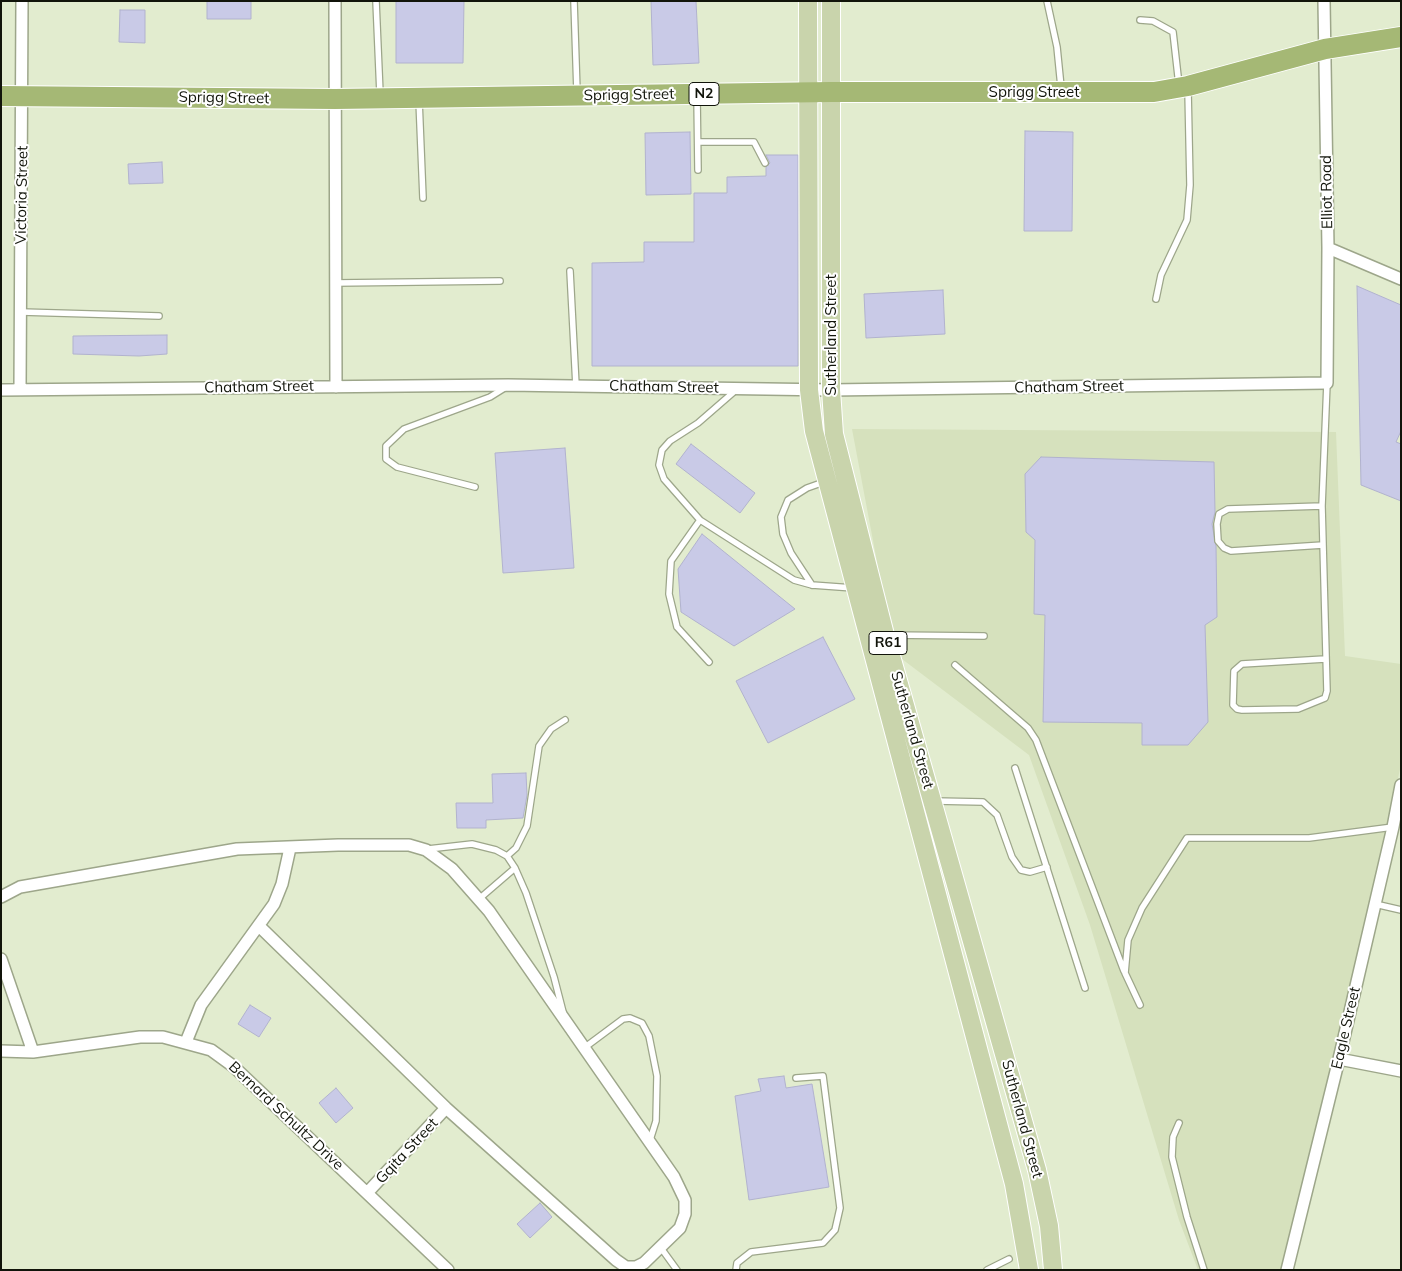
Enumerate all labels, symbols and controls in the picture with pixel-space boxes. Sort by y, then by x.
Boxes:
road number: N2 [689,82,719,106]
street label: Sprigg Street [989,83,1079,101]
street label: Sprigg Street [583,85,675,105]
street label: Sprigg Street [178,88,270,108]
street label: Victoria Street [12,146,32,244]
street label: Elliot Road [1317,155,1337,229]
street label: Sutherland Street [822,274,840,396]
street label: Chatham Street [204,377,314,397]
street label: Chatham Street [609,377,719,397]
street label: Chatham Street [1014,377,1124,397]
road number: R61 [869,632,907,654]
street label: Sutherland Street [887,669,937,791]
street label: Eagle Street [1328,985,1364,1071]
street label: Bernard Schultz Drive [225,1058,347,1174]
street label: Sutherland Street [998,1058,1046,1180]
street label: Gqita Street [372,1114,442,1188]

